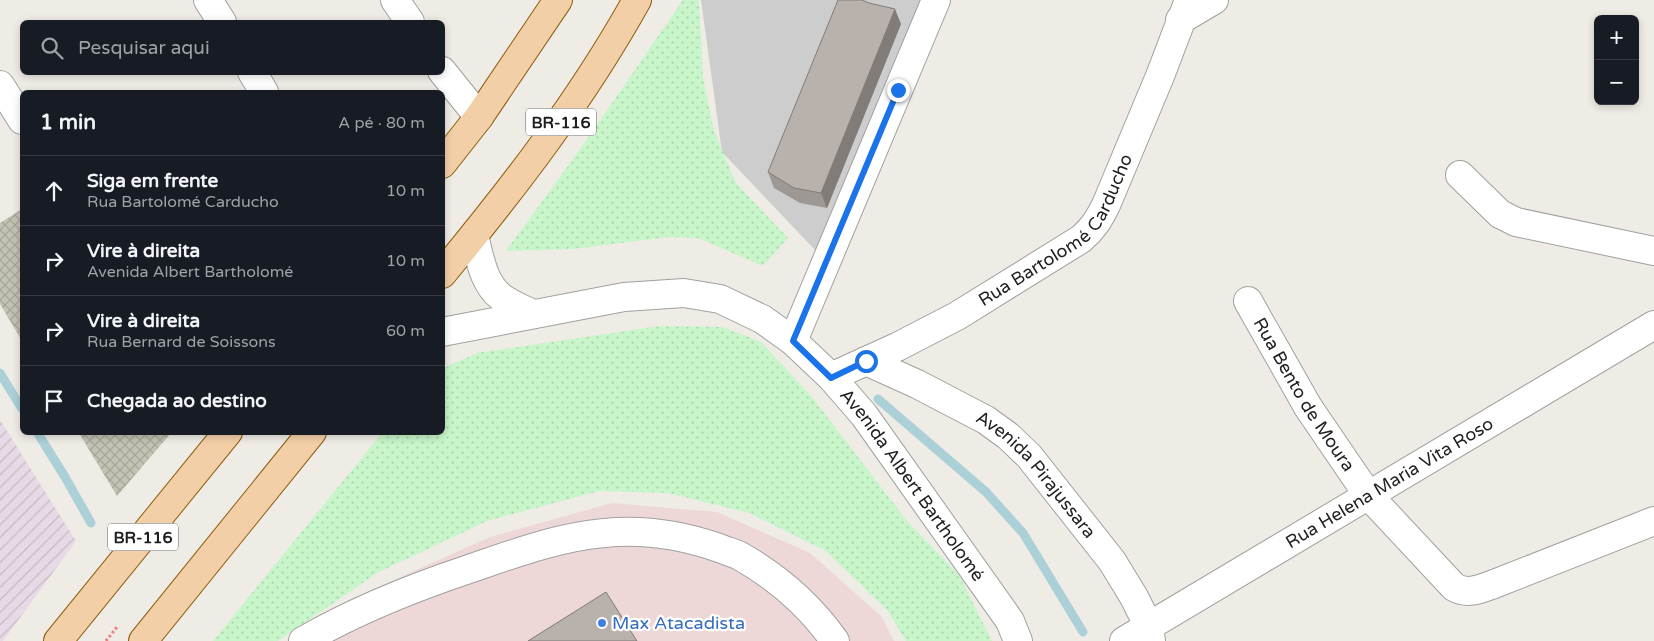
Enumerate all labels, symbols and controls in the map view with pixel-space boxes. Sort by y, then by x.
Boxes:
map controls [1594,15,1639,105]
button: + [1594,15,1639,60]
search box [20,20,445,75]
icon: search [38,34,66,62]
text: Pesquisar aqui [78,37,210,59]
button: − [1594,60,1639,105]
route end [887,79,910,102]
road number: BR-116 [526,108,596,136]
text: 1 min [40,110,96,135]
text: A pé · 80 m [338,113,425,133]
street label: Rua Bartolomé Carducho [974,151,1137,311]
text: Siga em frente [87,170,218,192]
icon: ahead [40,177,68,205]
text: 10 m [386,181,425,201]
text: Rua Bartolomé Carducho [87,192,279,212]
text: Vire à direita [87,240,200,262]
icon: right [40,247,68,275]
text: 10 m [386,251,425,271]
text: Avenida Albert Bartholomé [87,262,293,282]
text: Vire à direita [87,310,200,332]
street label: Rua Bento de Moura [1249,314,1360,476]
icon: right [40,317,68,345]
text: 60 m [386,321,425,341]
text: Rua Bernard de Soissons [87,332,276,352]
route start [855,350,878,373]
street label: Avenida Albert Bartholomé [835,384,989,585]
icon: arrive [40,387,68,415]
text: Chegada ao destino [87,390,267,412]
street label: Avenida Pirajussara [972,406,1101,543]
street label: Rua Helena Maria Vita Roso [1281,412,1497,553]
road number: BR-116 [108,524,178,550]
place label: Max Atacadista [612,612,745,634]
marker: Max Atacadista [596,617,608,629]

